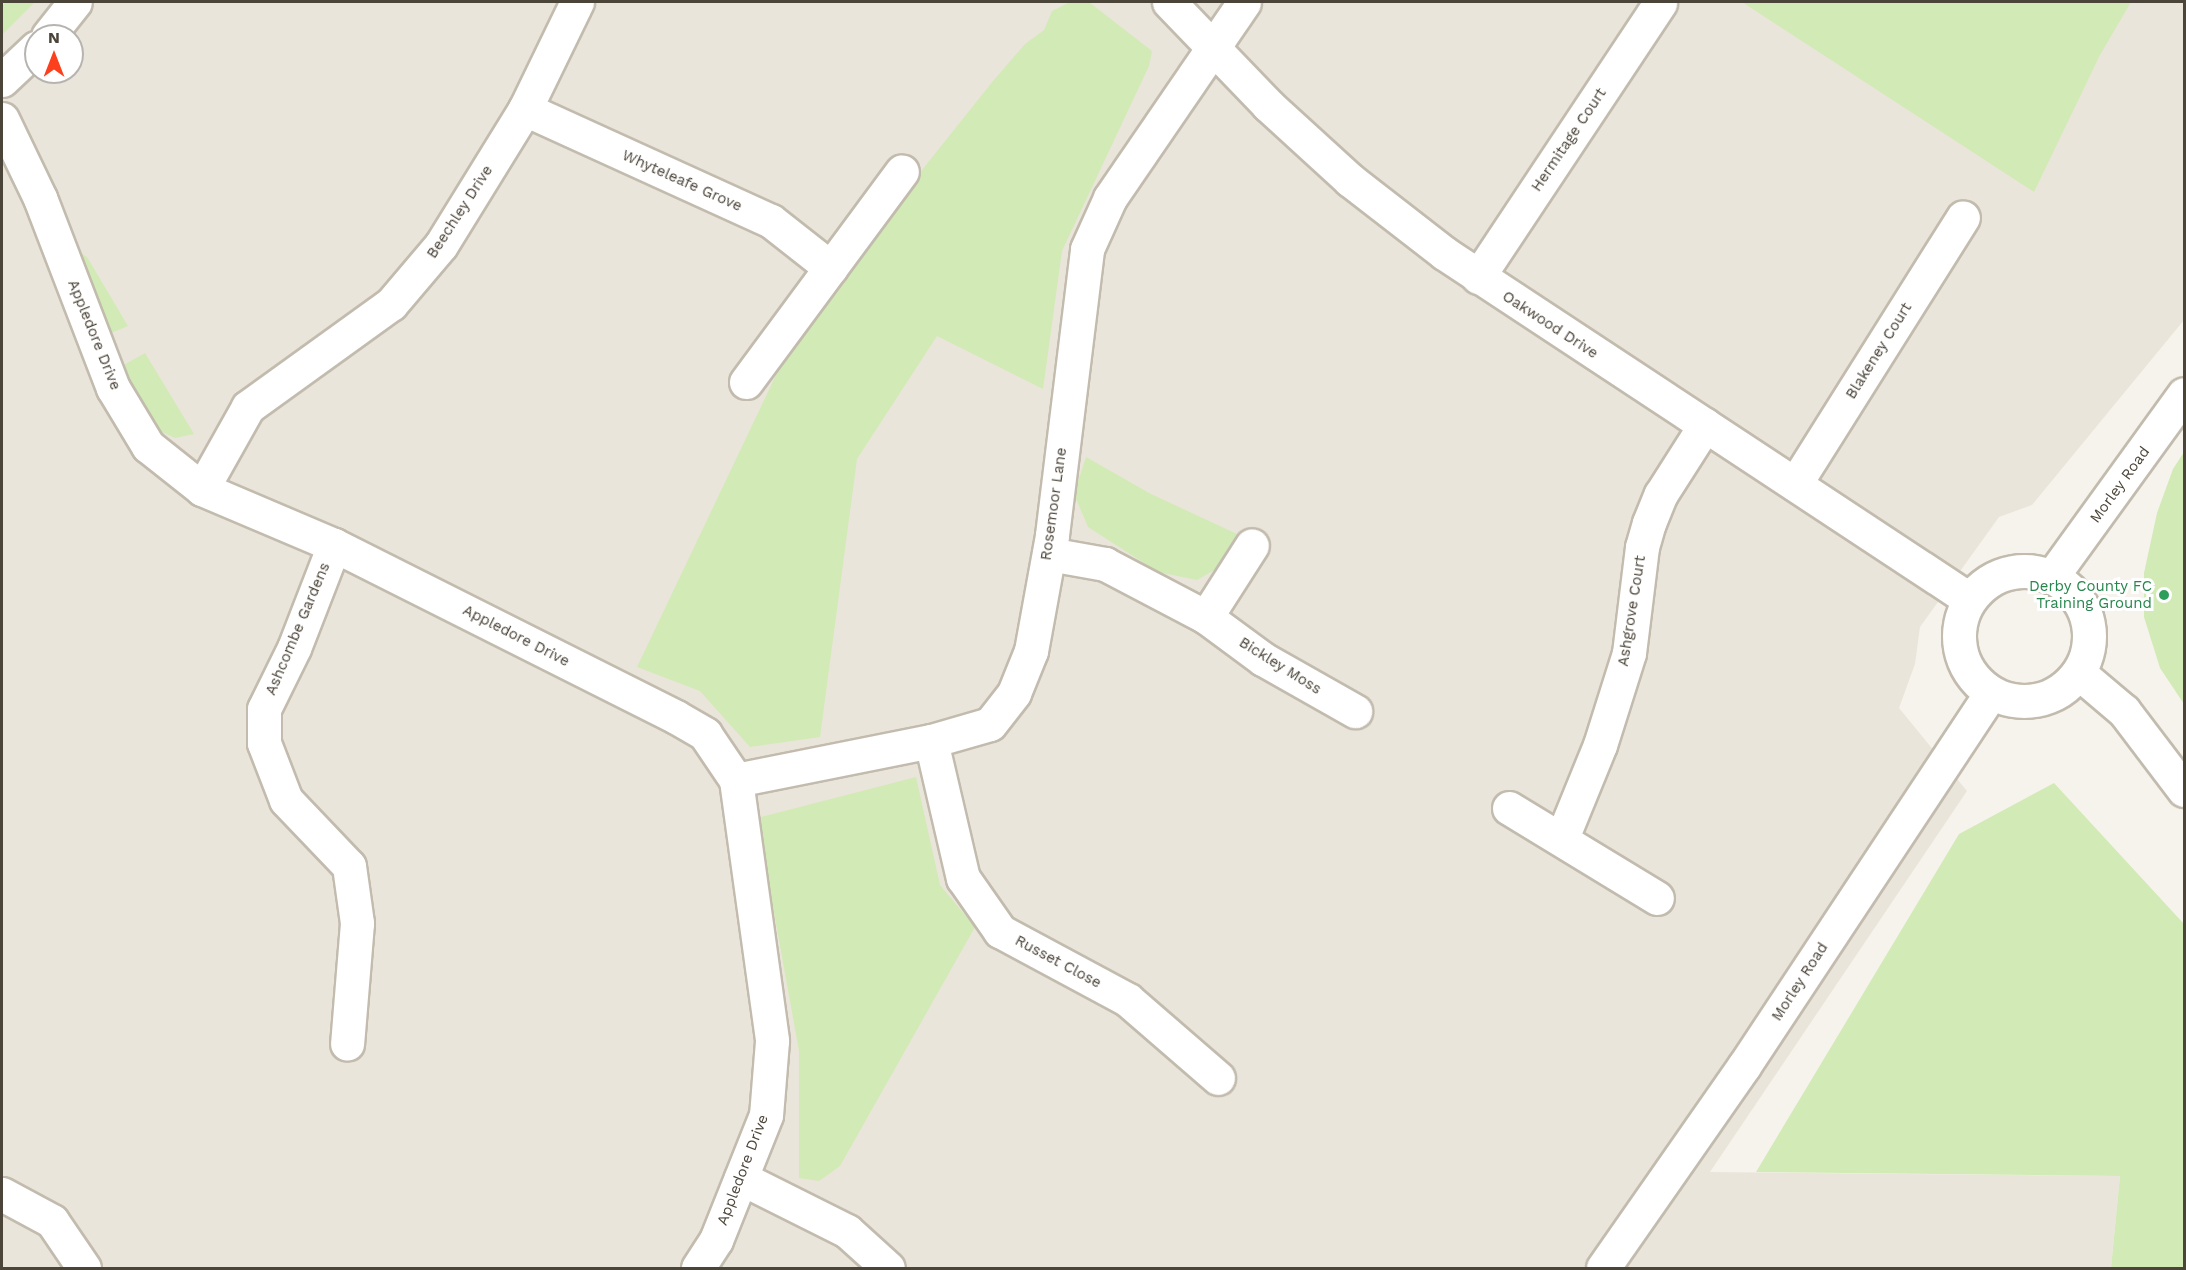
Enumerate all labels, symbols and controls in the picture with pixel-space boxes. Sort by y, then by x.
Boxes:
north arrow [24,24,84,84]
text: N [48,28,60,47]
street label: Hermitage Court [1528,85,1610,195]
street label: Whyteleafe Grove [619,146,745,216]
street label: Beechley Drive [423,162,497,262]
street label: Appledore Drive [64,277,124,393]
street label: Oakwood Drive [1499,287,1601,363]
street label: Blakeney Court [1842,299,1916,403]
street label: Morley Road [2086,443,2154,527]
street label: Rosemoor Lane [1037,446,1071,562]
street label: Ashgrove Court [1614,554,1650,668]
street label: Ashcombe Gardens [262,560,334,698]
place label: Derby County FC Training Ground [2028,577,2152,612]
marker: Derby County FC Training Ground [2157,588,2171,602]
street label: Appledore Drive [460,601,572,671]
street label: Bickley Moss [1235,633,1325,699]
street label: Russet Close [1012,932,1104,992]
street label: Morley Road [1768,939,1832,1025]
street label: Appledore Drive [714,1112,772,1228]

